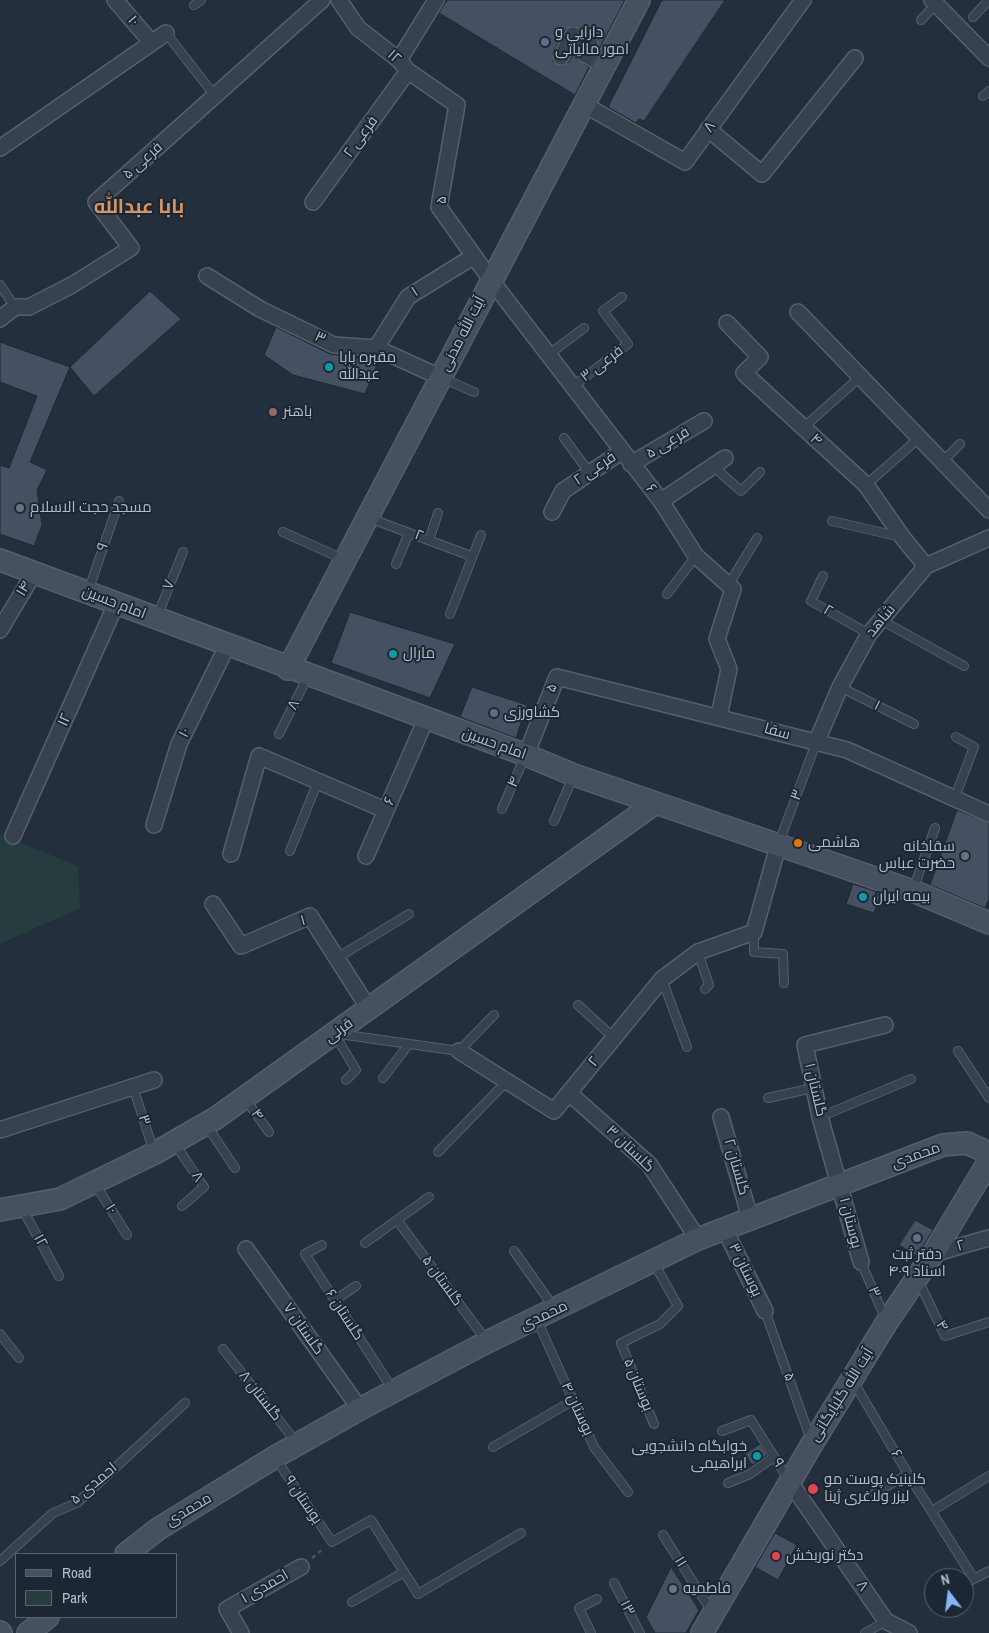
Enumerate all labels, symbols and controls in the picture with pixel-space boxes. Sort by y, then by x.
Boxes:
street label: ۱۰ [123,12,143,30]
place label: دارایی و امور مالیاتی [555,24,629,59]
marker: دارایی و امور مالیاتی [539,36,551,48]
street label: ۱۲ [383,46,405,68]
street label: فرعی ۲ [340,113,382,161]
street label: ۸ [700,118,720,136]
street label: فرعی ۵ [119,138,167,184]
district label: بابا عبدالله [94,196,184,220]
street label: ۵ [433,196,451,204]
street label: ۱ [408,283,422,301]
street label: آیت الله مدنی [436,293,490,375]
street label: ۳ [311,328,329,348]
street label: فرعی ۳ [577,342,627,386]
place label: مقبره بابا عبدالله [339,349,396,384]
marker: مقبره بابا عبدالله [323,361,335,373]
place label: باهنر [283,403,312,421]
marker: باهنر [267,406,279,418]
street label: فرعی ۵ [643,423,693,463]
street label: ۴ [806,430,826,450]
street label: فرعی ۲ [570,448,620,490]
street label: ۶ [642,481,660,497]
place label: مسجد حجت الاسلام [30,499,152,517]
marker: مسجد حجت الاسلام [14,502,26,514]
street label: ۲ [412,526,426,546]
street label: ۹ [93,540,113,554]
street label: ۷ [159,577,179,593]
street label: ۱۴ [13,578,35,600]
street label: امام حسین [79,583,149,623]
street label: ۲ [820,601,836,621]
street label: شاهد [862,601,900,641]
place label: مارال [403,645,435,663]
marker: مارال [387,648,399,660]
street label: ۵ [542,681,562,695]
street label: ۸ [284,697,304,713]
street label: ۱ [871,697,883,715]
place label: کشاورزی [504,704,560,722]
marker: کشاورزی [488,707,500,719]
street label: ۱۲ [54,711,76,729]
street label: سقا [762,720,792,744]
street label: امام حسین [459,724,529,764]
street label: ۱۰ [175,725,195,741]
street label: ۴ [504,774,524,790]
street label: ۳ [787,787,807,803]
street label: ۶ [380,794,400,808]
place label: هاشمی [808,834,860,852]
marker: هاشمی [792,837,804,849]
place label: سقاخانه حضرت عباس [879,838,955,873]
marker: سقاخانه حضرت عباس [959,850,971,862]
place label: بیمه ایران [873,888,930,906]
marker: بیمه ایران [857,891,869,903]
street label: ۱ [298,912,308,930]
street label: قرنی [321,1015,357,1047]
street label: ۲ [585,1053,603,1071]
street label: گلستان ۱ [800,1061,830,1119]
street label: ۴ [247,1106,267,1124]
street label: ۳ [134,1112,154,1128]
street label: گلستان ۳ [602,1122,658,1176]
street label: گلستان ۲ [719,1137,753,1197]
street label: محمدی [889,1139,943,1173]
street label: ۸ [187,1168,207,1186]
street label: بوستان ۱ [835,1196,865,1250]
street label: ۱۰ [101,1201,121,1217]
street label: ۱۲ [29,1231,51,1251]
marker: دفتر ثبت اسناد ۴۰۹ [911,1232,923,1244]
street label: ۲ [955,1236,967,1256]
street label: بوستان ۳ [724,1240,766,1300]
place label: دفتر ثبت اسناد ۴۰۹ [888,1246,946,1281]
street label: گلستان ۵ [418,1252,466,1310]
street label: ۳ [864,1284,884,1300]
street label: گلستان ۶ [321,1286,367,1344]
street label: محمدی [517,1297,571,1335]
street label: گلستان ۷ [279,1300,327,1358]
street label: ۴ [932,1317,952,1335]
street label: آیت الله گلپایگانی [806,1345,878,1445]
street label: بوستان ۵ [619,1356,657,1414]
street label: گلستان ۸ [235,1367,285,1425]
street label: ۵ [779,1370,799,1384]
street label: بوستان ۴ [557,1379,597,1439]
place label: خوابگاه دانشجویی ابراهیمی [632,1438,747,1473]
street label: ۶ [886,1446,906,1462]
marker: خوابگاه دانشجویی ابراهیمی [751,1450,763,1462]
street label: ۹ [768,1455,788,1471]
street label: احمدی ۵ [67,1459,121,1509]
place label: کلینیک پوست مو لیزر ولاغری ژینا [824,1471,926,1506]
street label: بوستان ۹ [280,1472,326,1528]
marker: کلینیک پوست مو لیزر ولاغری ژینا [806,1482,820,1496]
street label: محمدی [163,1489,215,1531]
place label: دکتر نوربخش [786,1547,863,1565]
marker: دکتر نوربخش [770,1550,782,1562]
legend [15,1553,178,1618]
street label: ۱۱ [670,1553,690,1571]
text: Road [62,1562,91,1583]
street label: احمدی ۱ [238,1566,292,1608]
north arrow [924,1568,974,1618]
text: N [939,1570,952,1589]
street label: ۸ [852,1577,872,1595]
place label: فاطمیه [683,1580,731,1598]
marker: فاطمیه [667,1583,679,1595]
text: Park [62,1587,87,1608]
street label: ۱۳ [616,1597,638,1619]

